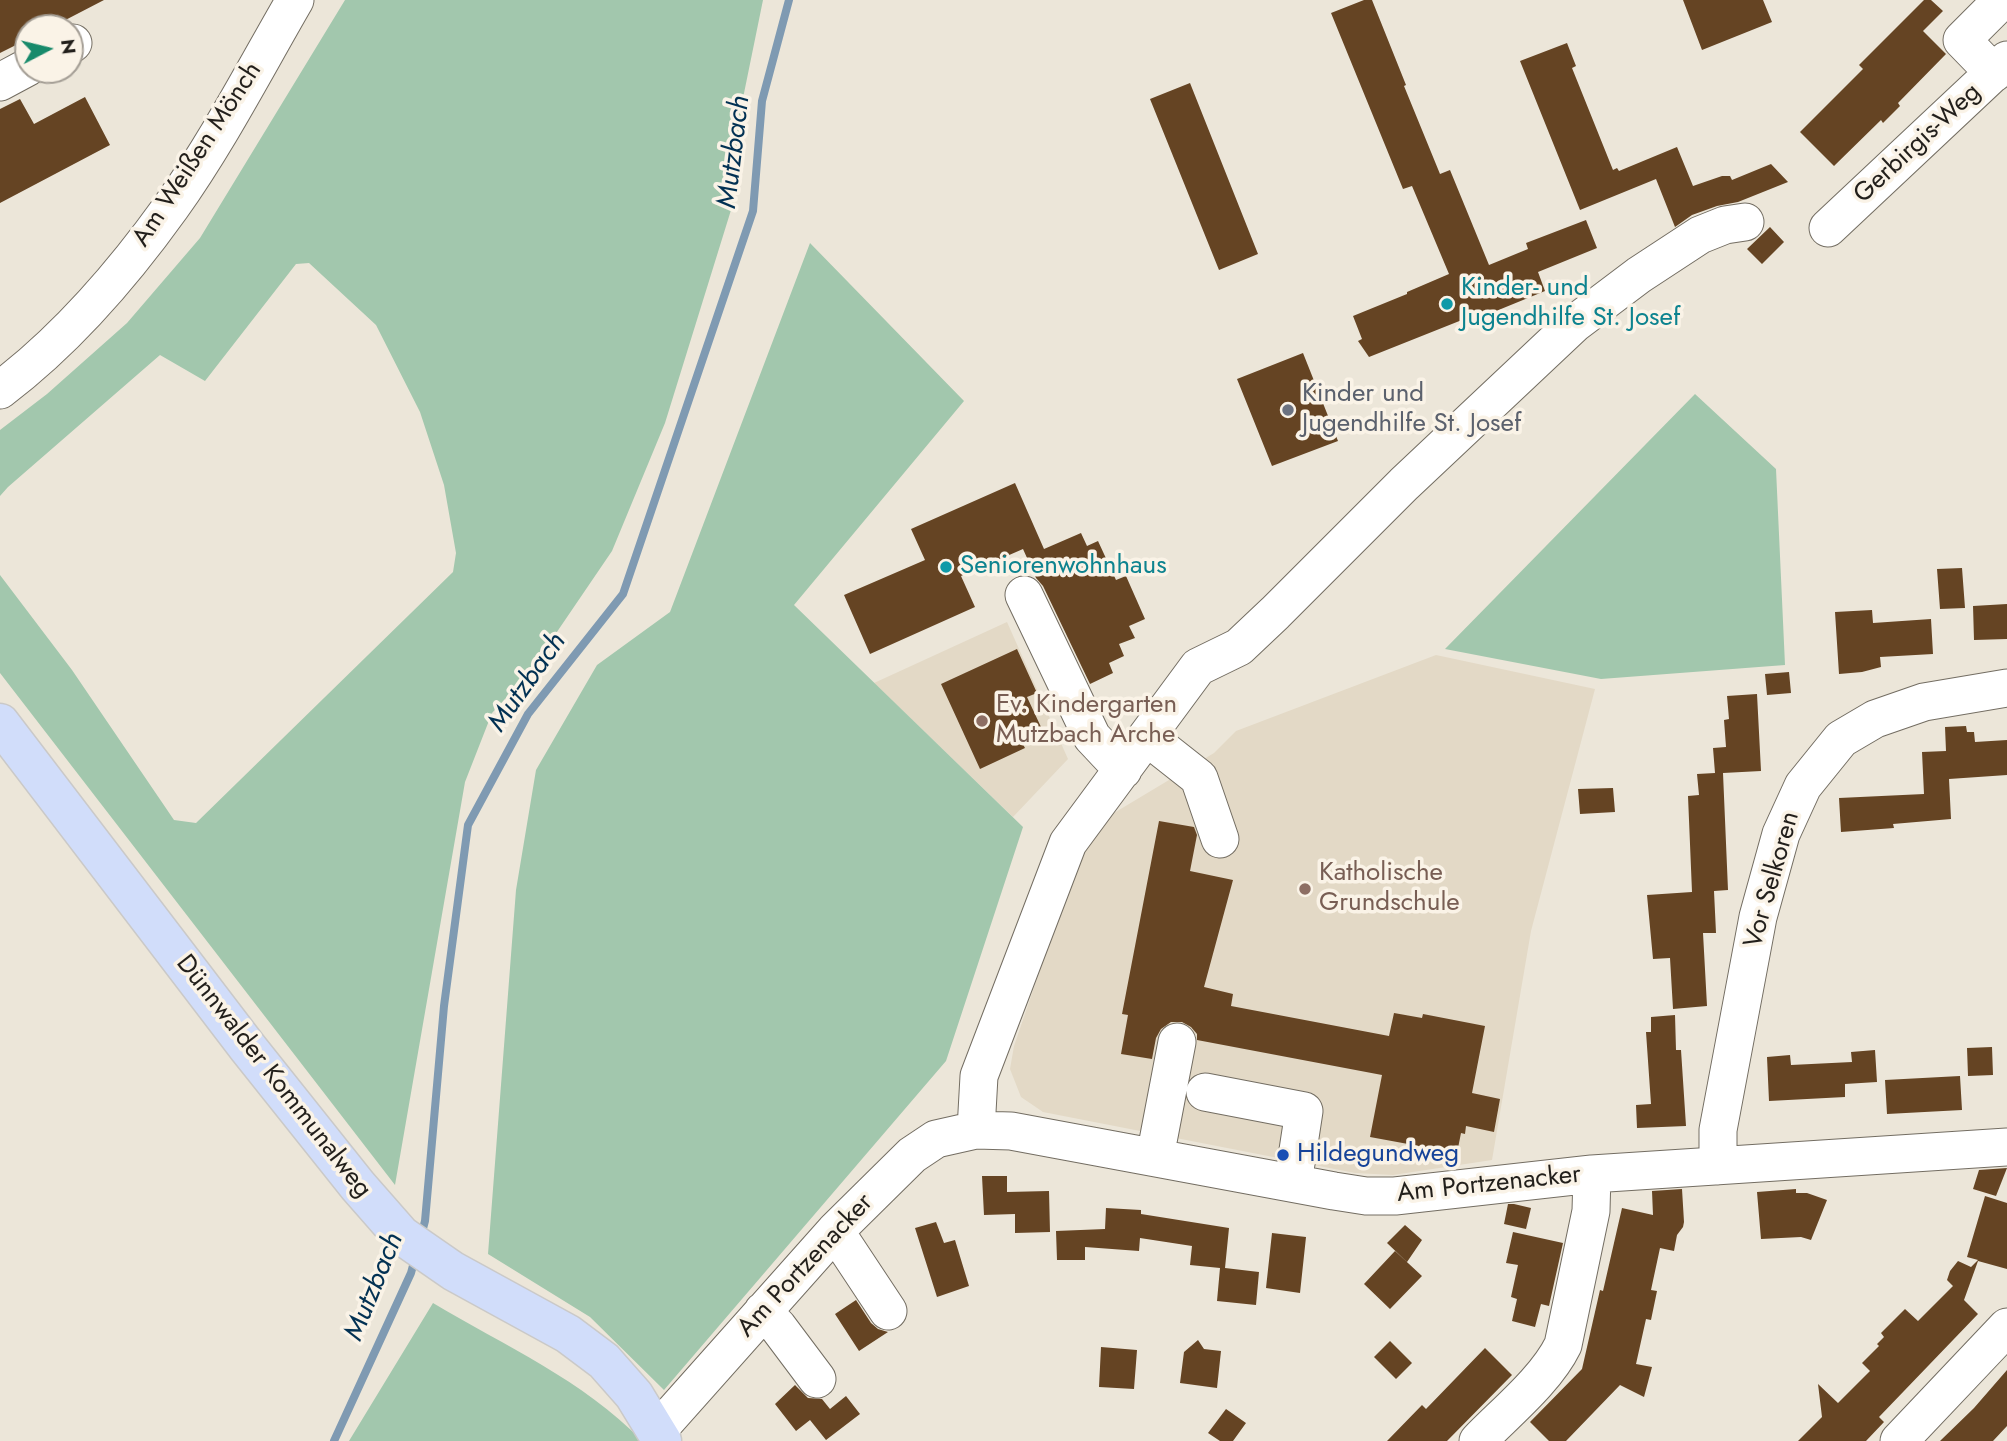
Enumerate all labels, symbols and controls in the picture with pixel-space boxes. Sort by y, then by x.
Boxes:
north arrow [14,14,84,84]
text: N [54,37,83,56]
street label: Am Weißen Mönch [127,57,269,253]
street label: Gerbirgis-Weg [1848,77,1988,211]
water label: Mutzbach [711,94,759,210]
place label: Kinder- und Jugendhilfe St. Josef [1461,273,1680,334]
marker: Kinder- und Jugendhilfe St. Josef [1439,296,1455,312]
place label: Kinder und Jugendhilfe St. Josef [1302,379,1521,440]
marker: Kinder und Jugendhilfe St. Josef [1280,402,1296,418]
place label: Seniorenwohnhaus [960,551,1167,583]
marker: Seniorenwohnhaus [938,559,954,575]
water label: Mutzbach [482,627,574,739]
place label: Ev. Kindergarten Mutzbach Arche [996,690,1177,752]
marker: Ev. Kindergarten Mutzbach Arche [974,713,990,729]
street label: Vor Selkoren [1739,808,1807,952]
place label: Katholische Grundschule [1319,858,1460,920]
marker: Katholische Grundschule [1297,881,1313,897]
street label: Dünnwalder Kommunalweg [168,949,378,1205]
place label: Hildegundweg [1297,1139,1459,1171]
marker: Hildegundweg [1275,1147,1291,1163]
street label: Am Portzenacker [1395,1160,1583,1210]
street label: Am Portzenacker [732,1188,880,1344]
water label: Mutzbach [338,1228,412,1346]

